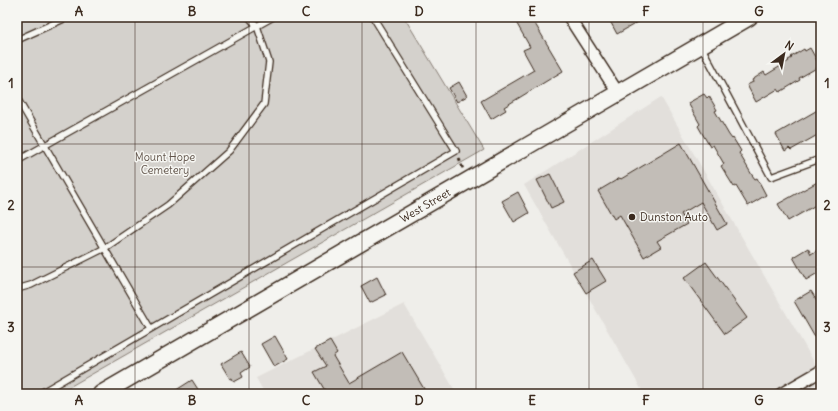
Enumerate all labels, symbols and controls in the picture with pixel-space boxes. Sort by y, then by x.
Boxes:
text: A [75,3,84,20]
text: B [188,3,197,20]
text: C [302,3,311,20]
text: D [414,3,424,20]
text: E [528,3,536,20]
text: F [642,3,650,20]
text: G [754,3,764,20]
north arrow [764,34,804,74]
text: N [782,38,796,53]
text: 1 [8,75,14,92]
text: 1 [824,75,830,92]
park label: Mount Hope Cemetery [135,150,195,177]
street label: West Street [397,185,453,226]
text: 2 [7,197,15,214]
text: 2 [823,197,831,214]
place label: Dunston Auto [640,210,708,224]
marker: Dunston Auto [627,212,637,222]
text: 3 [7,319,15,336]
text: 3 [823,319,831,336]
text: A [75,392,84,409]
text: B [188,392,197,409]
text: C [302,392,311,409]
text: D [414,392,424,409]
text: E [528,392,536,409]
text: F [642,392,650,409]
text: G [754,392,764,409]

